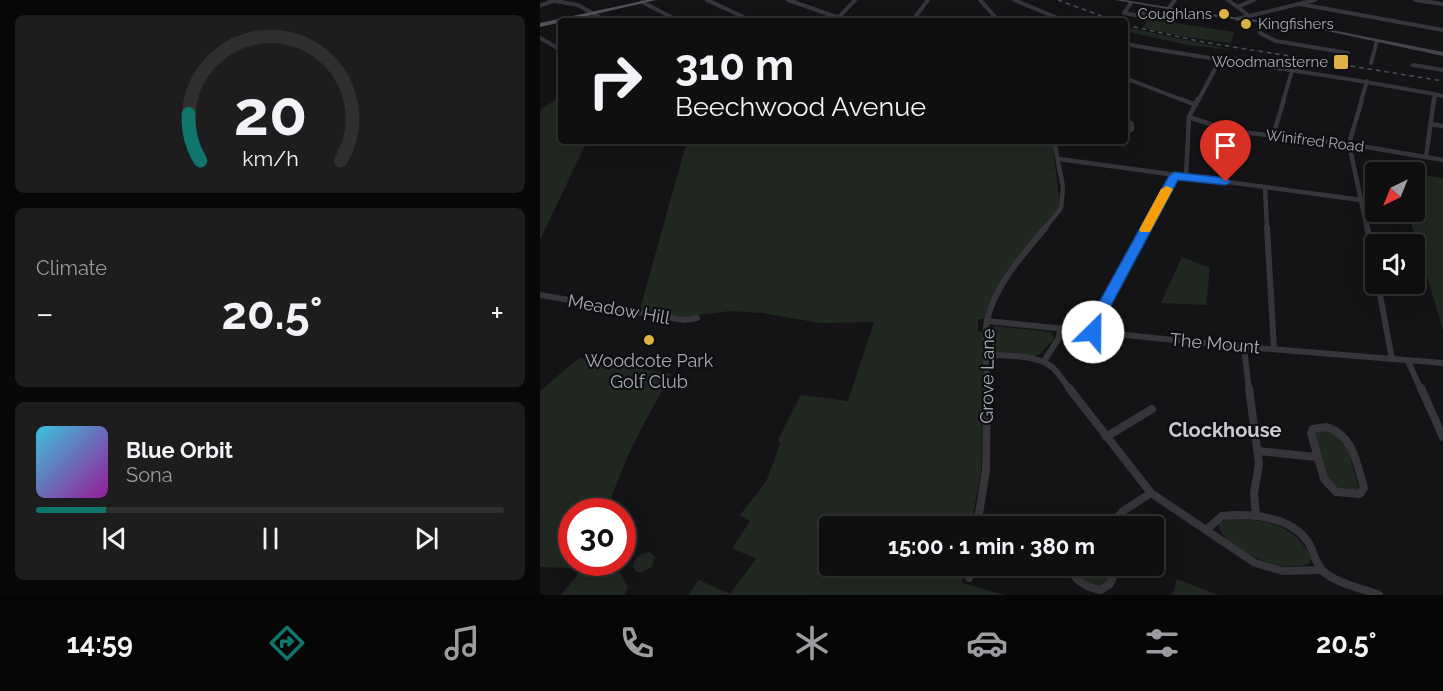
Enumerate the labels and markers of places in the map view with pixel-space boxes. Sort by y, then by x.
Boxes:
place label: Coughlans [1138,5,1212,23]
marker: Coughlans [1217,7,1231,21]
place label: Kingfishers [1258,15,1334,33]
marker: Kingfishers [1239,17,1253,31]
place label: Woodmansterne [1212,53,1328,71]
marker: Woodmansterne [1332,53,1350,71]
pin [1200,120,1251,182]
marker: Woodcote Park Golf Club [642,333,656,347]
place label: Woodcote Park Golf Club [585,350,714,392]

